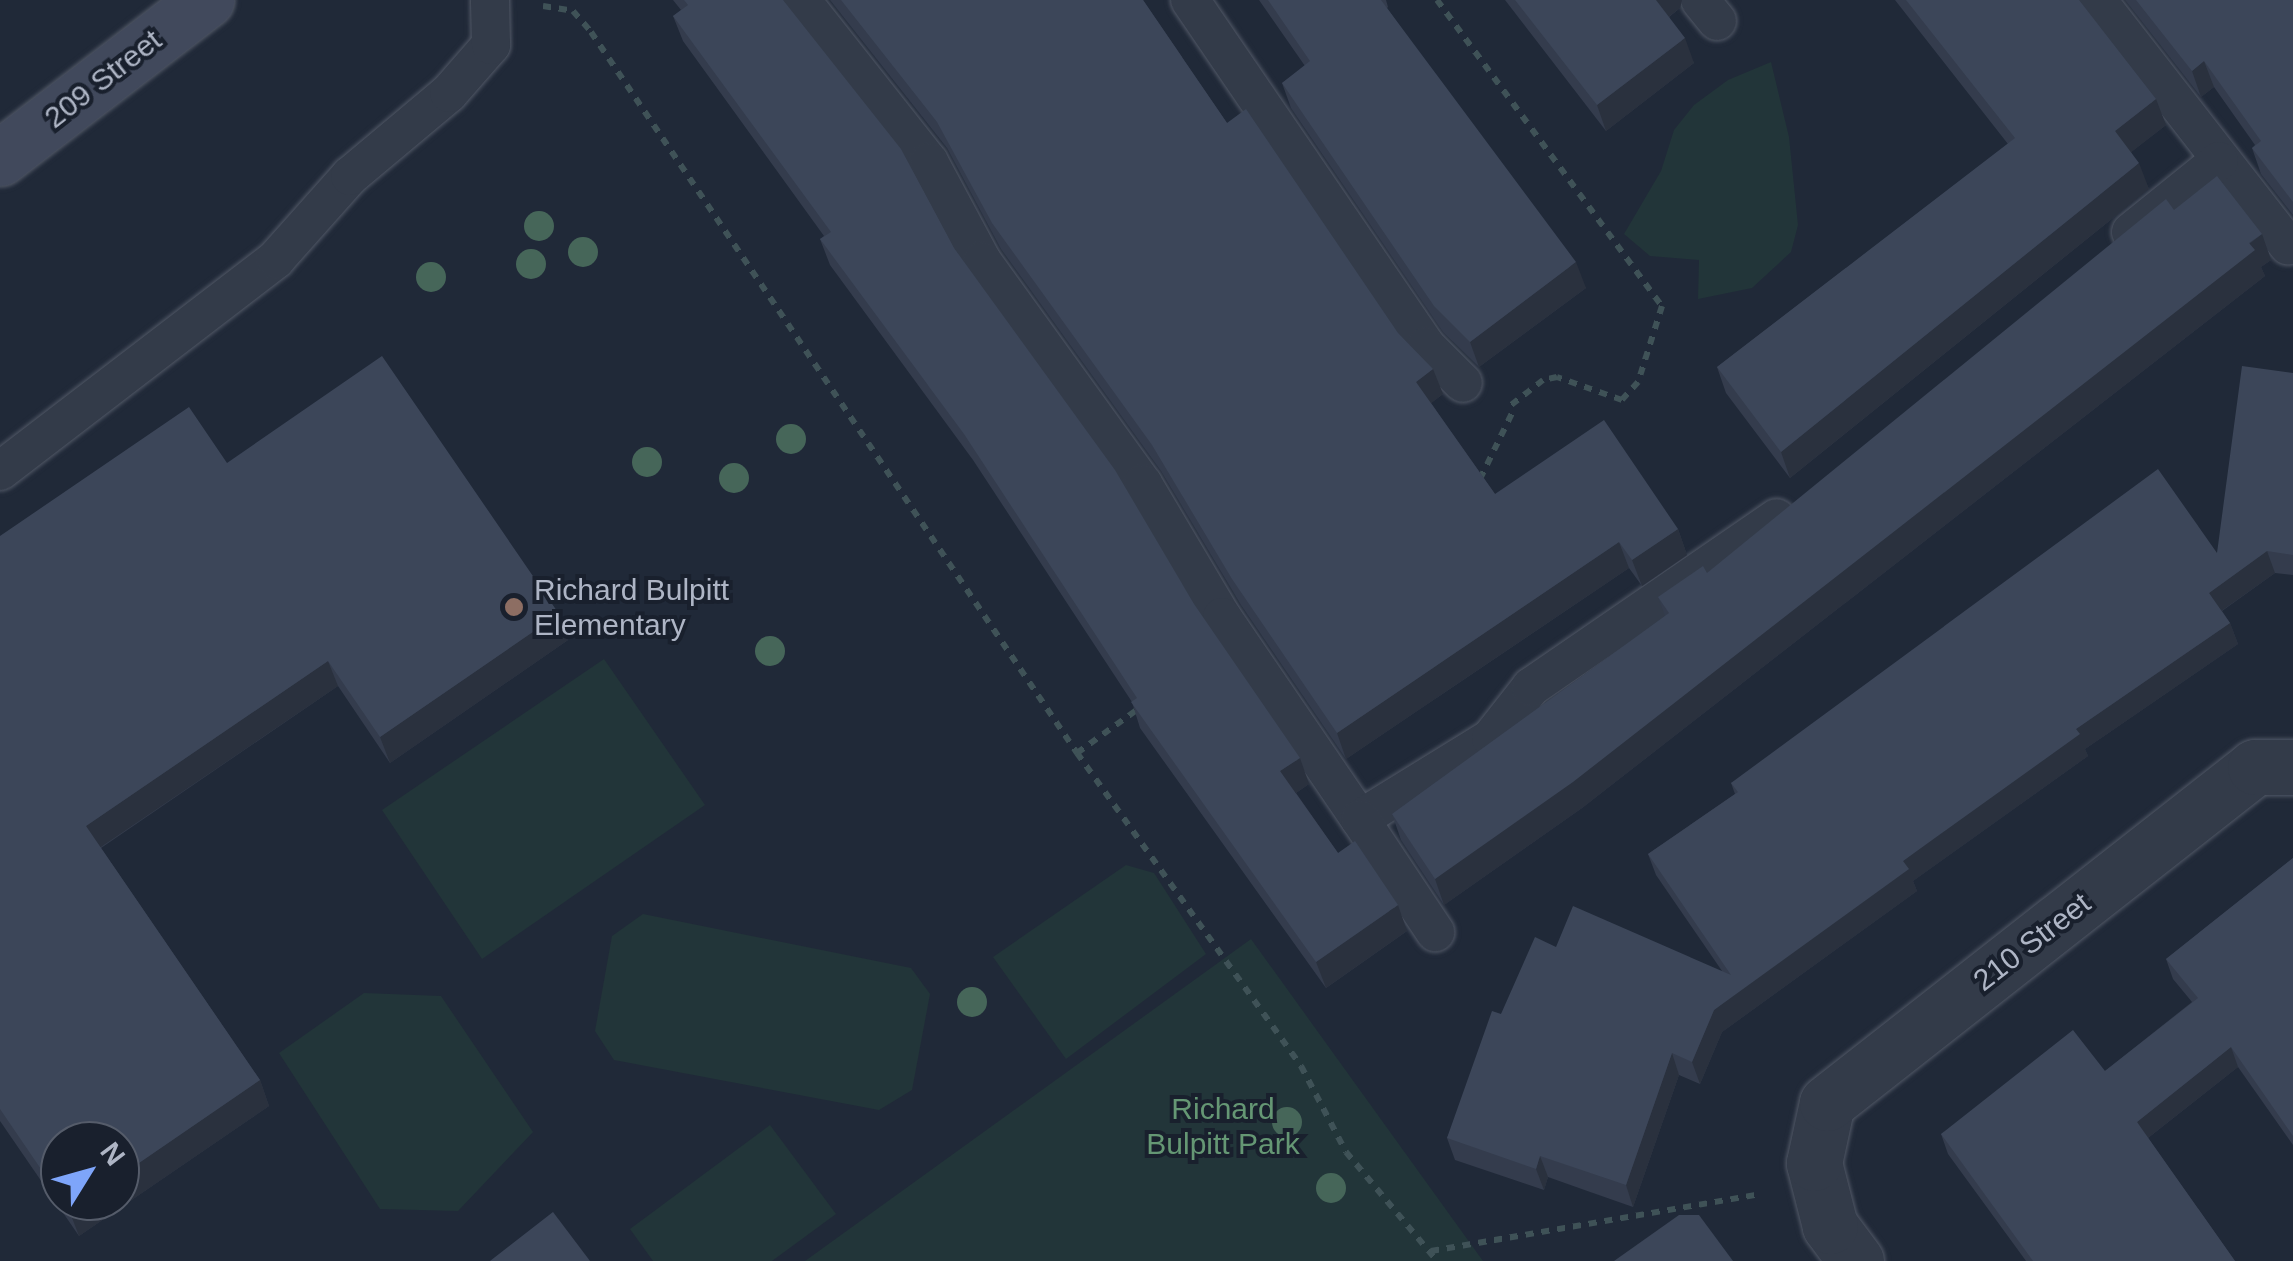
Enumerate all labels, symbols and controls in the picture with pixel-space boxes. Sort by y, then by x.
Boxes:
street label: 209 Street [37,22,169,136]
place label: Richard Bulpitt Elementary [534,572,729,642]
marker: Richard Bulpitt Elementary [503,596,525,618]
street label: 210 Street [1966,885,2098,999]
park label: Richard Bulpitt Park [1146,1091,1300,1162]
north arrow [40,1121,140,1221]
text: N [94,1136,131,1171]

